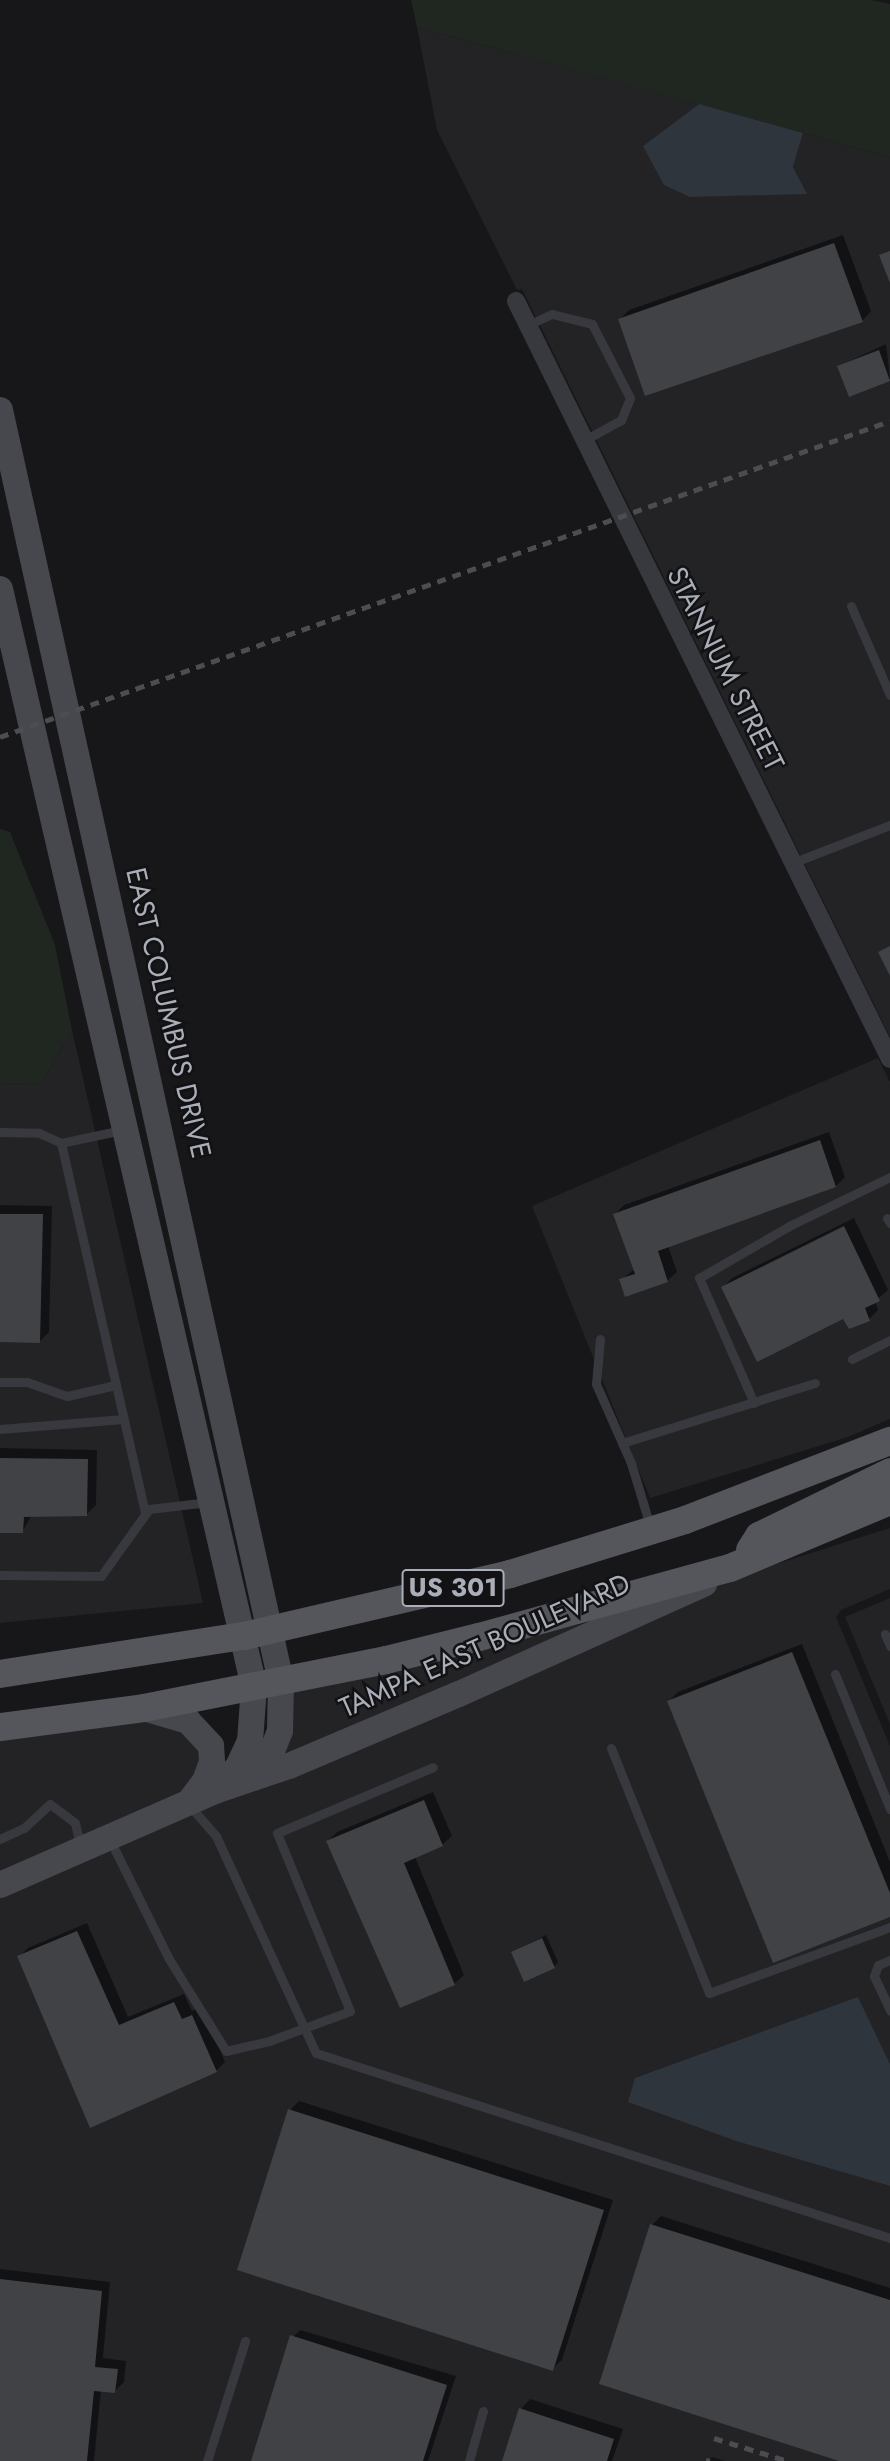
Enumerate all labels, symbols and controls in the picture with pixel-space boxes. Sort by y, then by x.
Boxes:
street label: STANNUM STREET [659,562,791,776]
street label: EAST COLUMBUS DRIVE [118,864,218,1162]
road number: US 301 [400,1566,505,1610]
street label: TAMPA EAST BOULEVARD [335,1567,635,1725]

